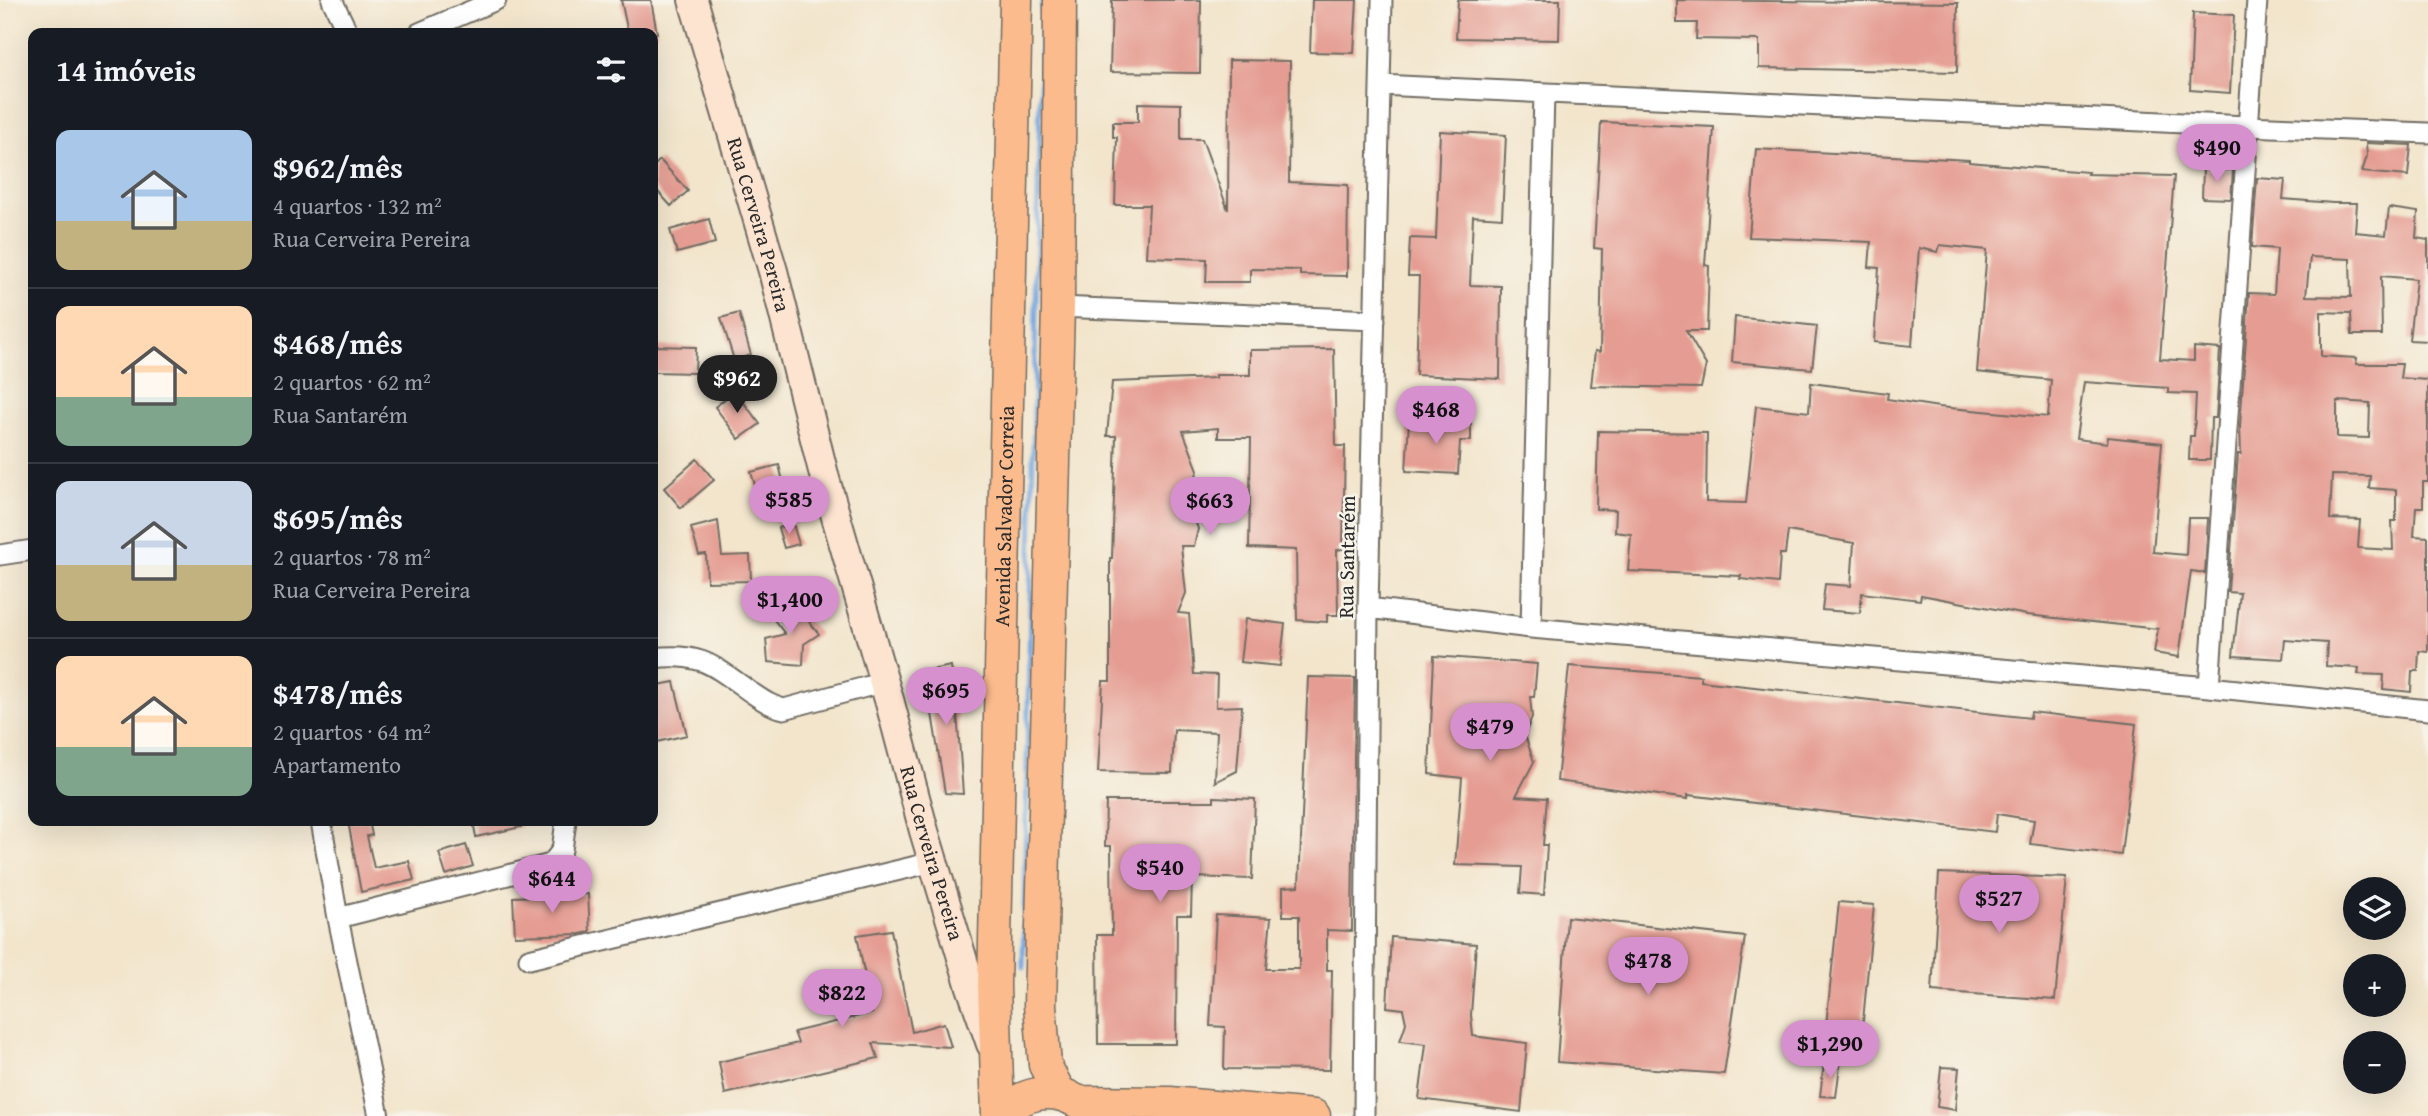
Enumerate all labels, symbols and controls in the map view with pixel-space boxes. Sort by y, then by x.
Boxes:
text: 14 imóveis [56,48,196,92]
icon: filters [592,51,630,89]
pin: $490 [2176,124,2258,184]
text: $490 [2193,130,2241,163]
street label: Rua Cerveira Pereira [719,133,799,315]
text: $962/mês [273,145,403,189]
icon: home [112,158,196,242]
text: 4 quartos · 132 m² [273,189,442,222]
text: Rua Cerveira Pereira [273,222,470,255]
text: $468/mês [273,321,403,365]
icon: home [112,334,196,418]
pin: $962 [696,356,778,415]
text: $962 [713,361,761,394]
text: 2 quartos · 62 m² [273,365,431,398]
pin: $468 [1395,386,1477,446]
text: $468 [1412,392,1460,425]
text: Rua Santarém [273,398,408,431]
street label: Avenida Salvador Correia [986,405,1022,627]
pin: $585 [748,476,830,536]
pin: $663 [1169,477,1251,537]
text: $585 [765,482,813,515]
text: $663 [1186,483,1234,516]
street label: Rua Santarém [1330,495,1363,619]
text: $695/mês [273,496,403,540]
icon: home [112,509,196,593]
text: 2 quartos · 78 m² [273,540,431,573]
text: Rua Cerveira Pereira [273,573,470,606]
pin: $1,400 [733,576,847,636]
text: $1,400 [757,582,823,615]
pin: $695 [905,668,987,727]
text: $478/mês [273,671,403,715]
text: $695 [922,673,970,706]
icon: home [112,684,196,768]
pin: $479 [1449,704,1531,763]
text: $479 [1466,709,1514,742]
text: 2 quartos · 64 m² [273,715,431,748]
text: Apartamento [273,748,401,781]
street label: Rua Cerveira Pereira [892,762,972,944]
pin: $540 [1119,844,1201,904]
text: $540 [1136,850,1184,883]
pin: $644 [511,856,593,915]
text: $644 [528,861,576,894]
pin: $527 [1958,876,2040,935]
map controls [2343,877,2406,1094]
button: layers [2343,877,2406,940]
text: $527 [1975,881,2023,914]
pin: $478 [1607,937,1689,997]
text: $478 [1624,943,1672,976]
button: + [2343,954,2406,1017]
pin: $822 [801,970,883,1029]
text: $822 [818,975,866,1008]
pin: $1,290 [1773,1020,1887,1080]
text: $1,290 [1797,1026,1863,1059]
button: − [2343,1031,2406,1094]

